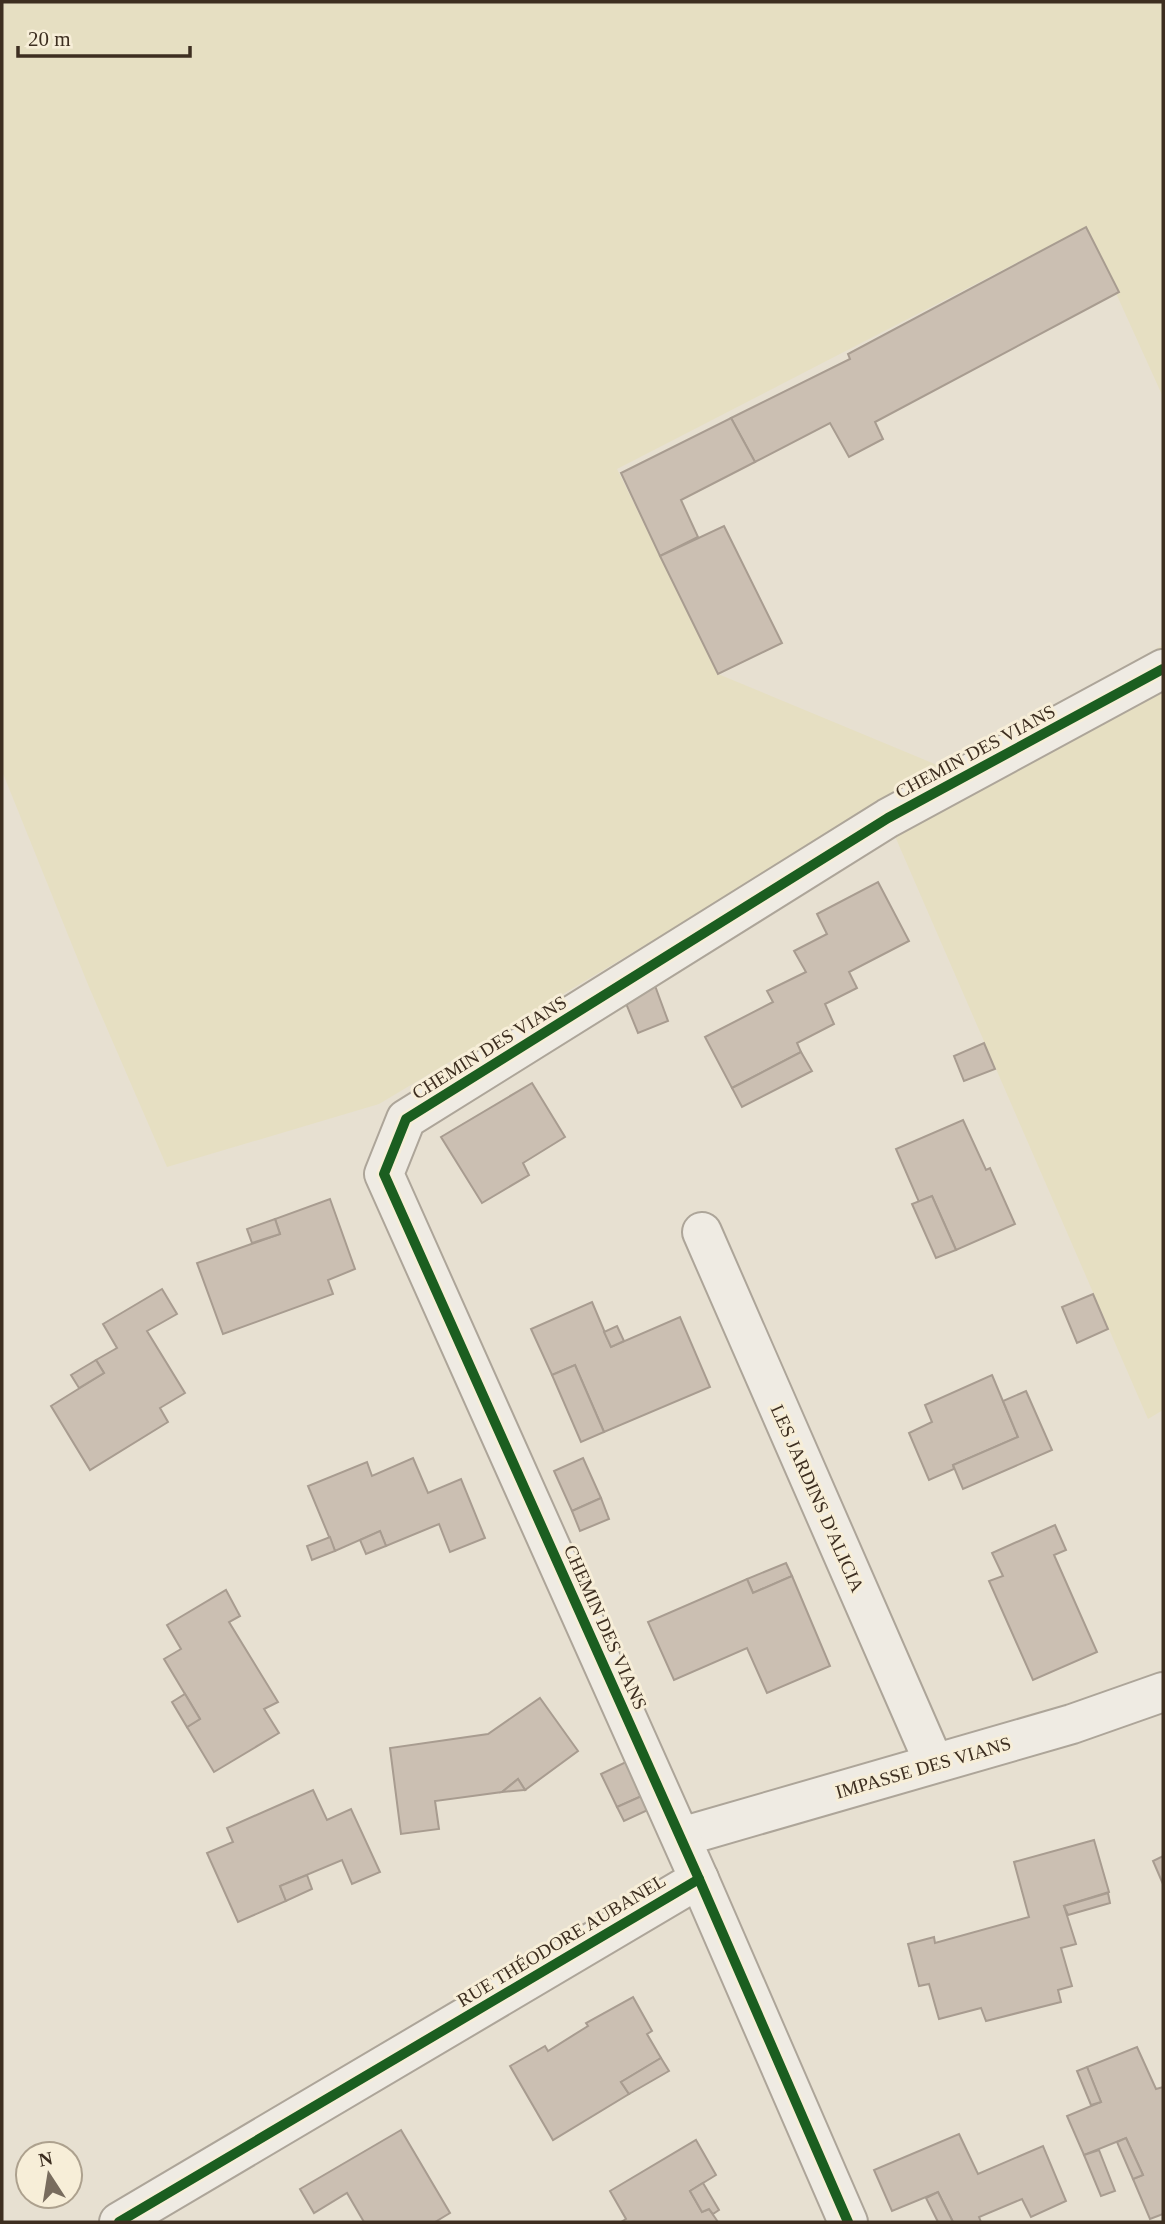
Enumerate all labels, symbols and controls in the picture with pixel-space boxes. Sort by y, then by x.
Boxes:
scale bar [18,14,189,58]
text: 20 m [28,27,71,51]
street label: CHEMIN DES VIANS [892,700,1059,803]
street label: CHEMIN DES VIANS [408,991,570,1104]
street label: LES JARDINS D'ALICIA [767,1401,869,1595]
street label: CHEMIN DES VIANS [560,1542,651,1713]
street label: IMPASSE DES VIANS [833,1732,1013,1803]
street label: RUE THÉODORE AUBANEL [453,1870,669,2011]
north arrow [14,2140,84,2210]
text: N [37,2147,55,2171]

